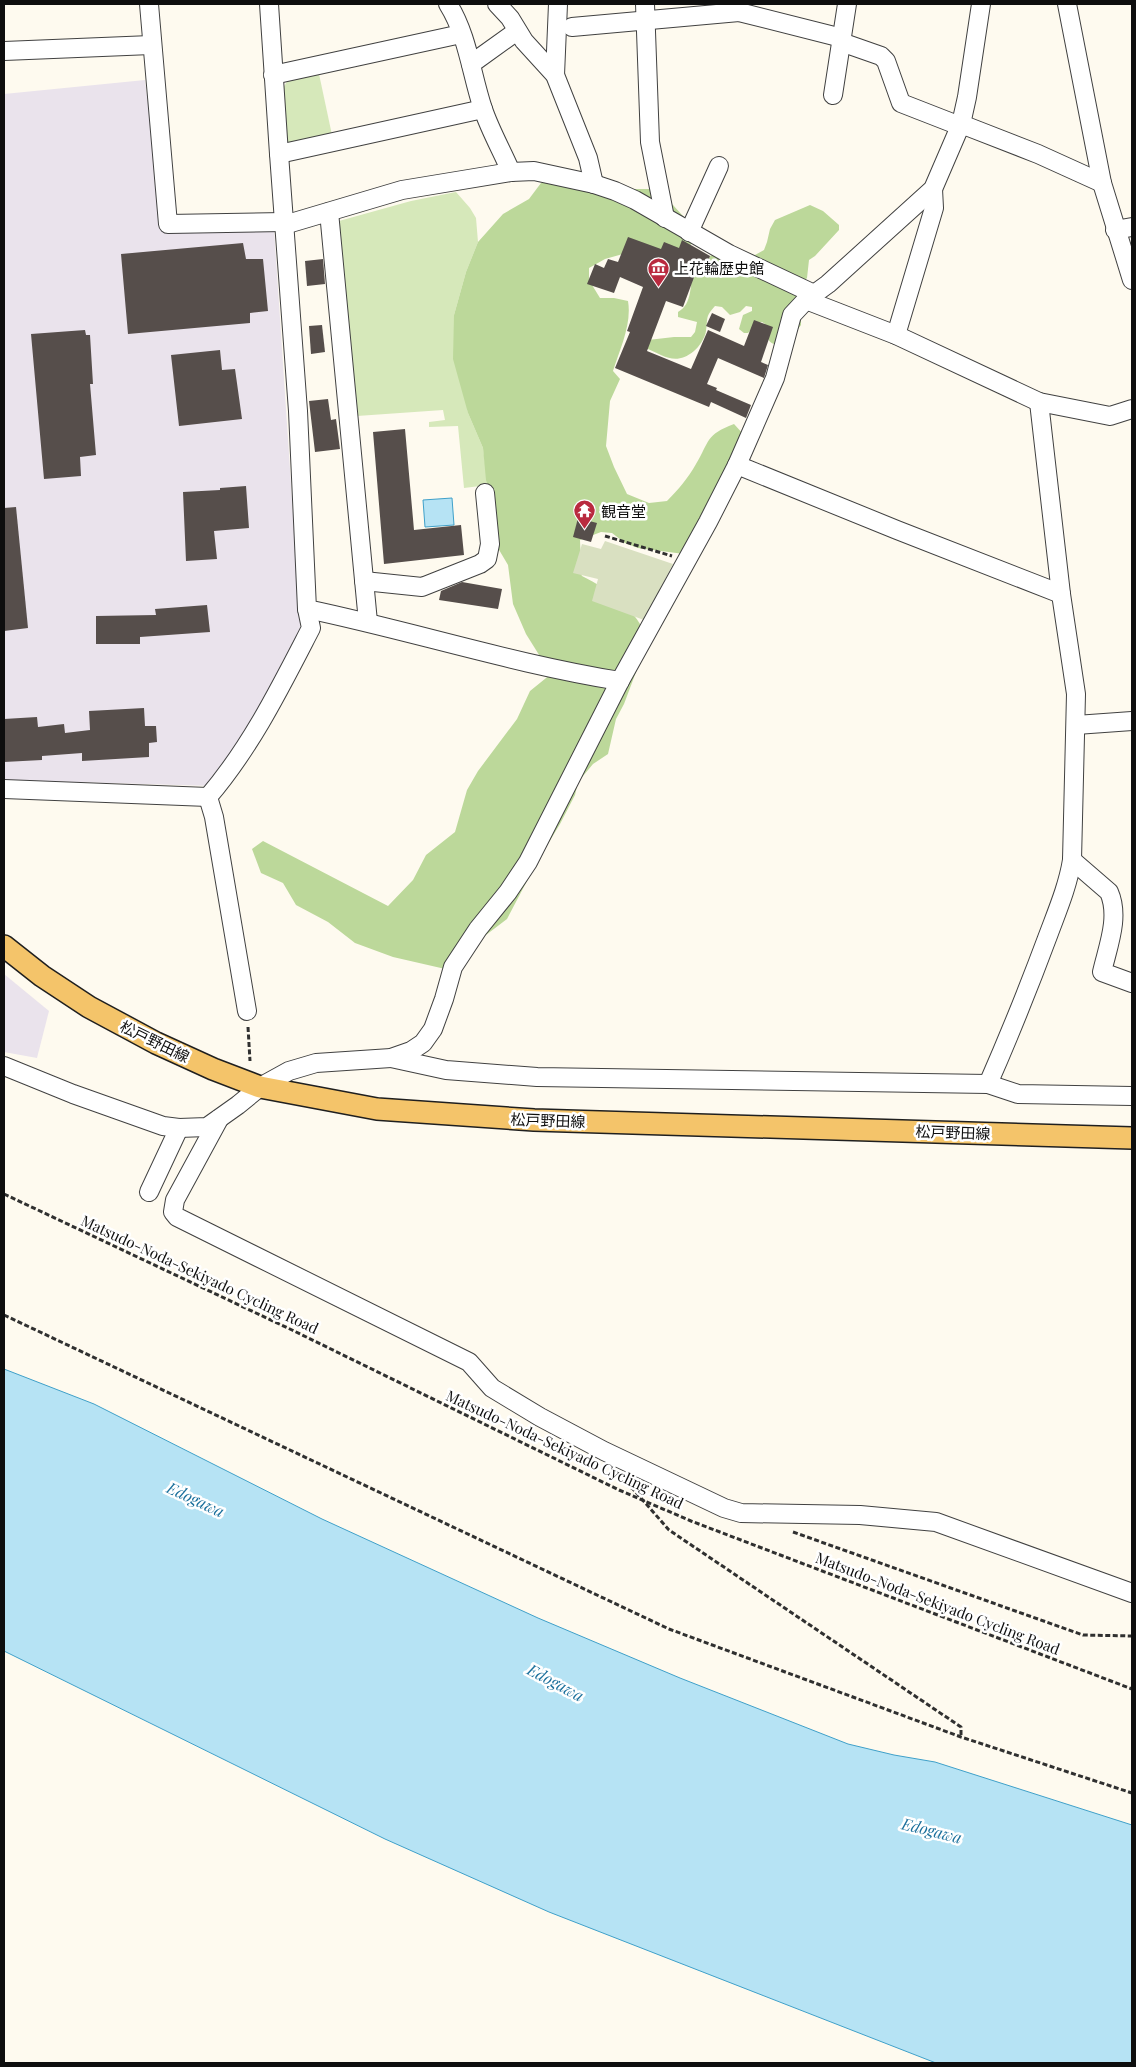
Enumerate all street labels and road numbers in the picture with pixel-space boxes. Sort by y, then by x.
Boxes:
street label: 松戸野田線 [117,1016,193,1066]
street label: 松戸野田線 [510,1109,586,1131]
street label: 松戸野田線 [915,1121,991,1143]
street label: Matsudo-Noda-Sekiyado Cycling Road [78,1210,322,1338]
street label: Matsudo-Noda-Sekiyado Cycling Road [443,1385,687,1513]
street label: Matsudo-Noda-Sekiyado Cycling Road [813,1547,1063,1659]

